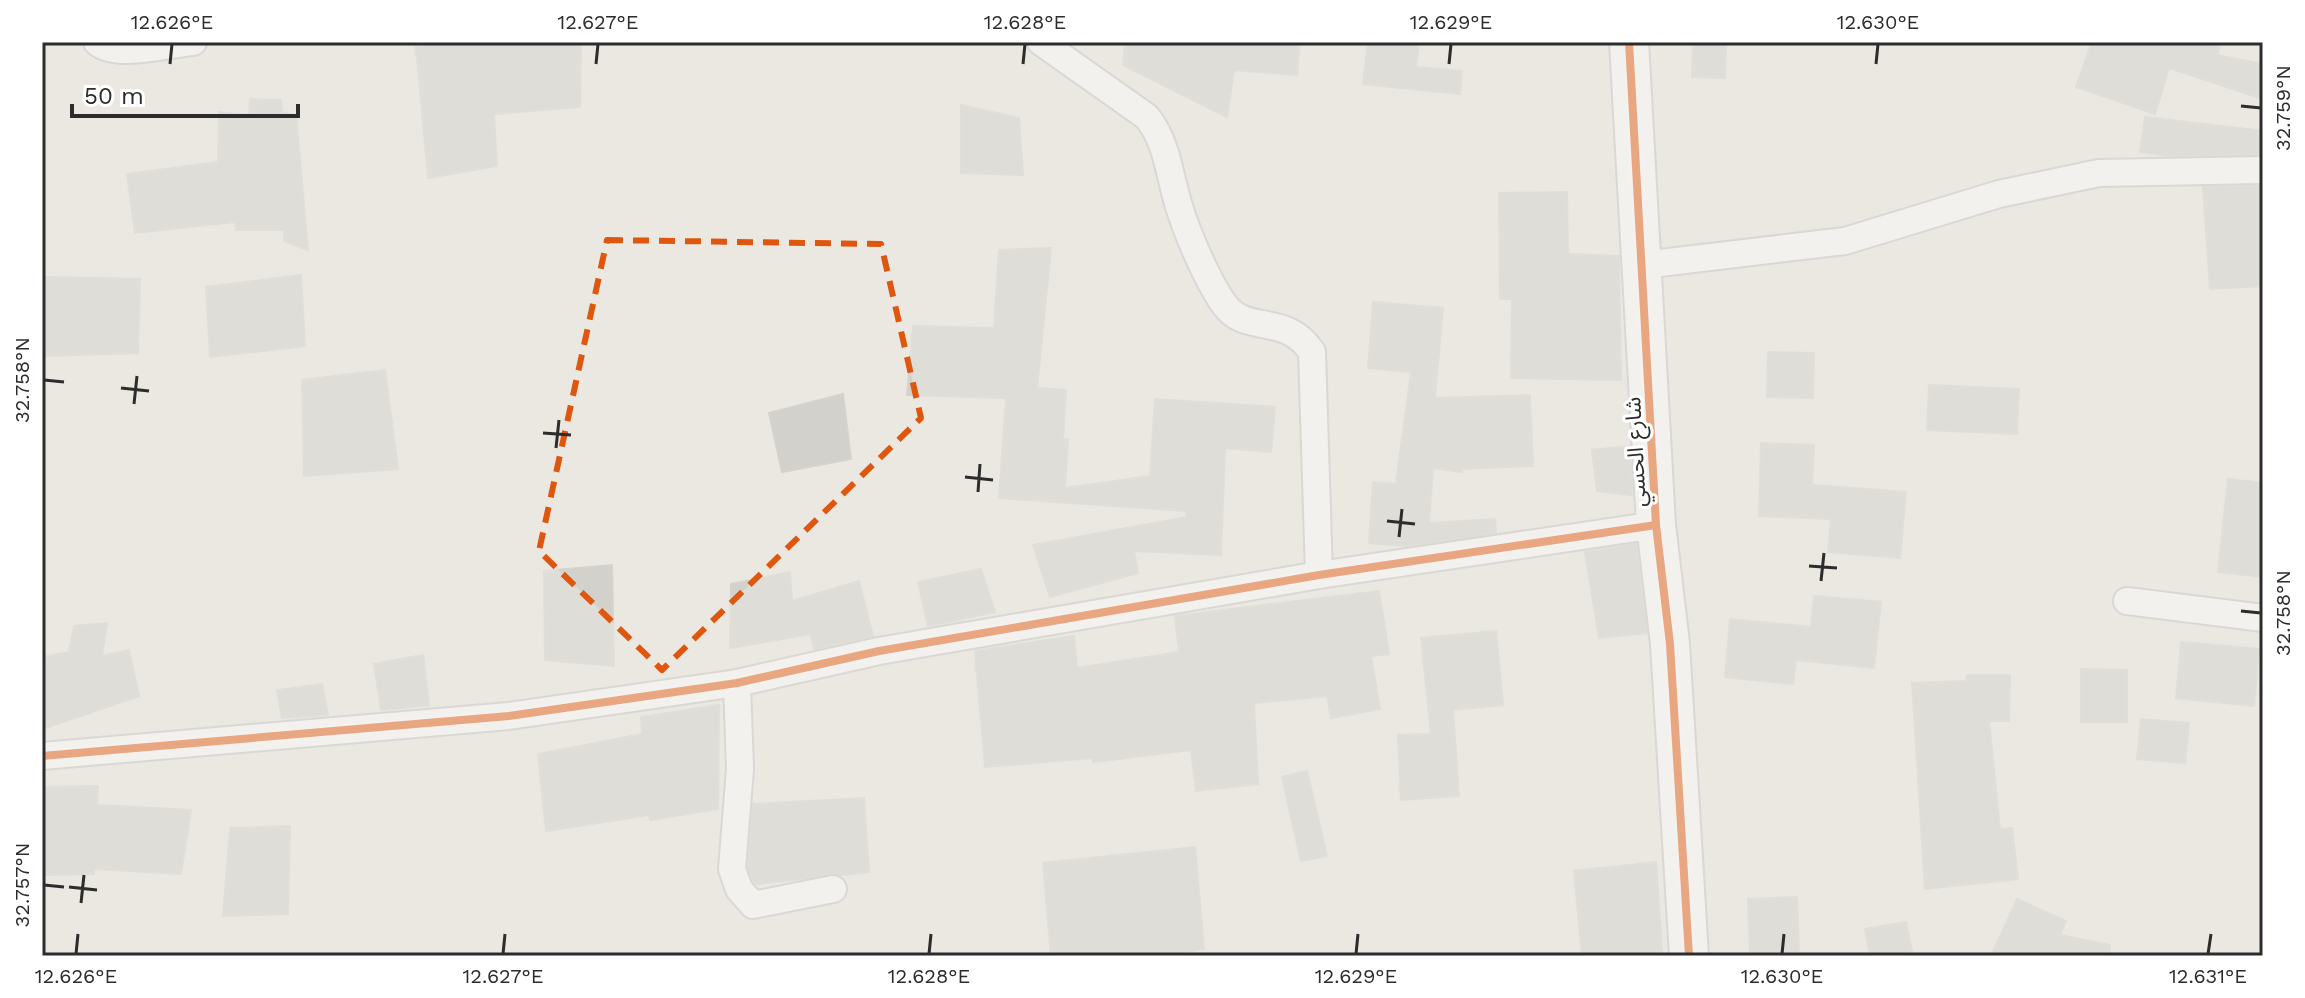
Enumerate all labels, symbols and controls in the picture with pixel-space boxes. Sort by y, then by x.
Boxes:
text: 12.626°E [131,10,213,34]
text: 12.627°E [557,10,639,34]
text: 12.628°E [984,10,1066,34]
text: 12.629°E [1410,10,1492,34]
text: 12.630°E [1837,10,1919,34]
text: 32.759°N [2271,65,2295,151]
scale bar [72,68,298,118]
text: 50 m [84,82,144,110]
text: 32.758°N [10,337,34,423]
street label: شارع الحسي [1620,396,1655,508]
text: 32.758°N [2271,570,2295,656]
text: 32.757°N [10,843,34,927]
text: 12.626°E [35,964,117,988]
text: 12.627°E [462,964,544,988]
text: 12.628°E [888,964,970,988]
text: 12.629°E [1315,964,1397,988]
text: 12.630°E [1741,964,1823,988]
text: 12.631°E [2169,964,2247,988]

